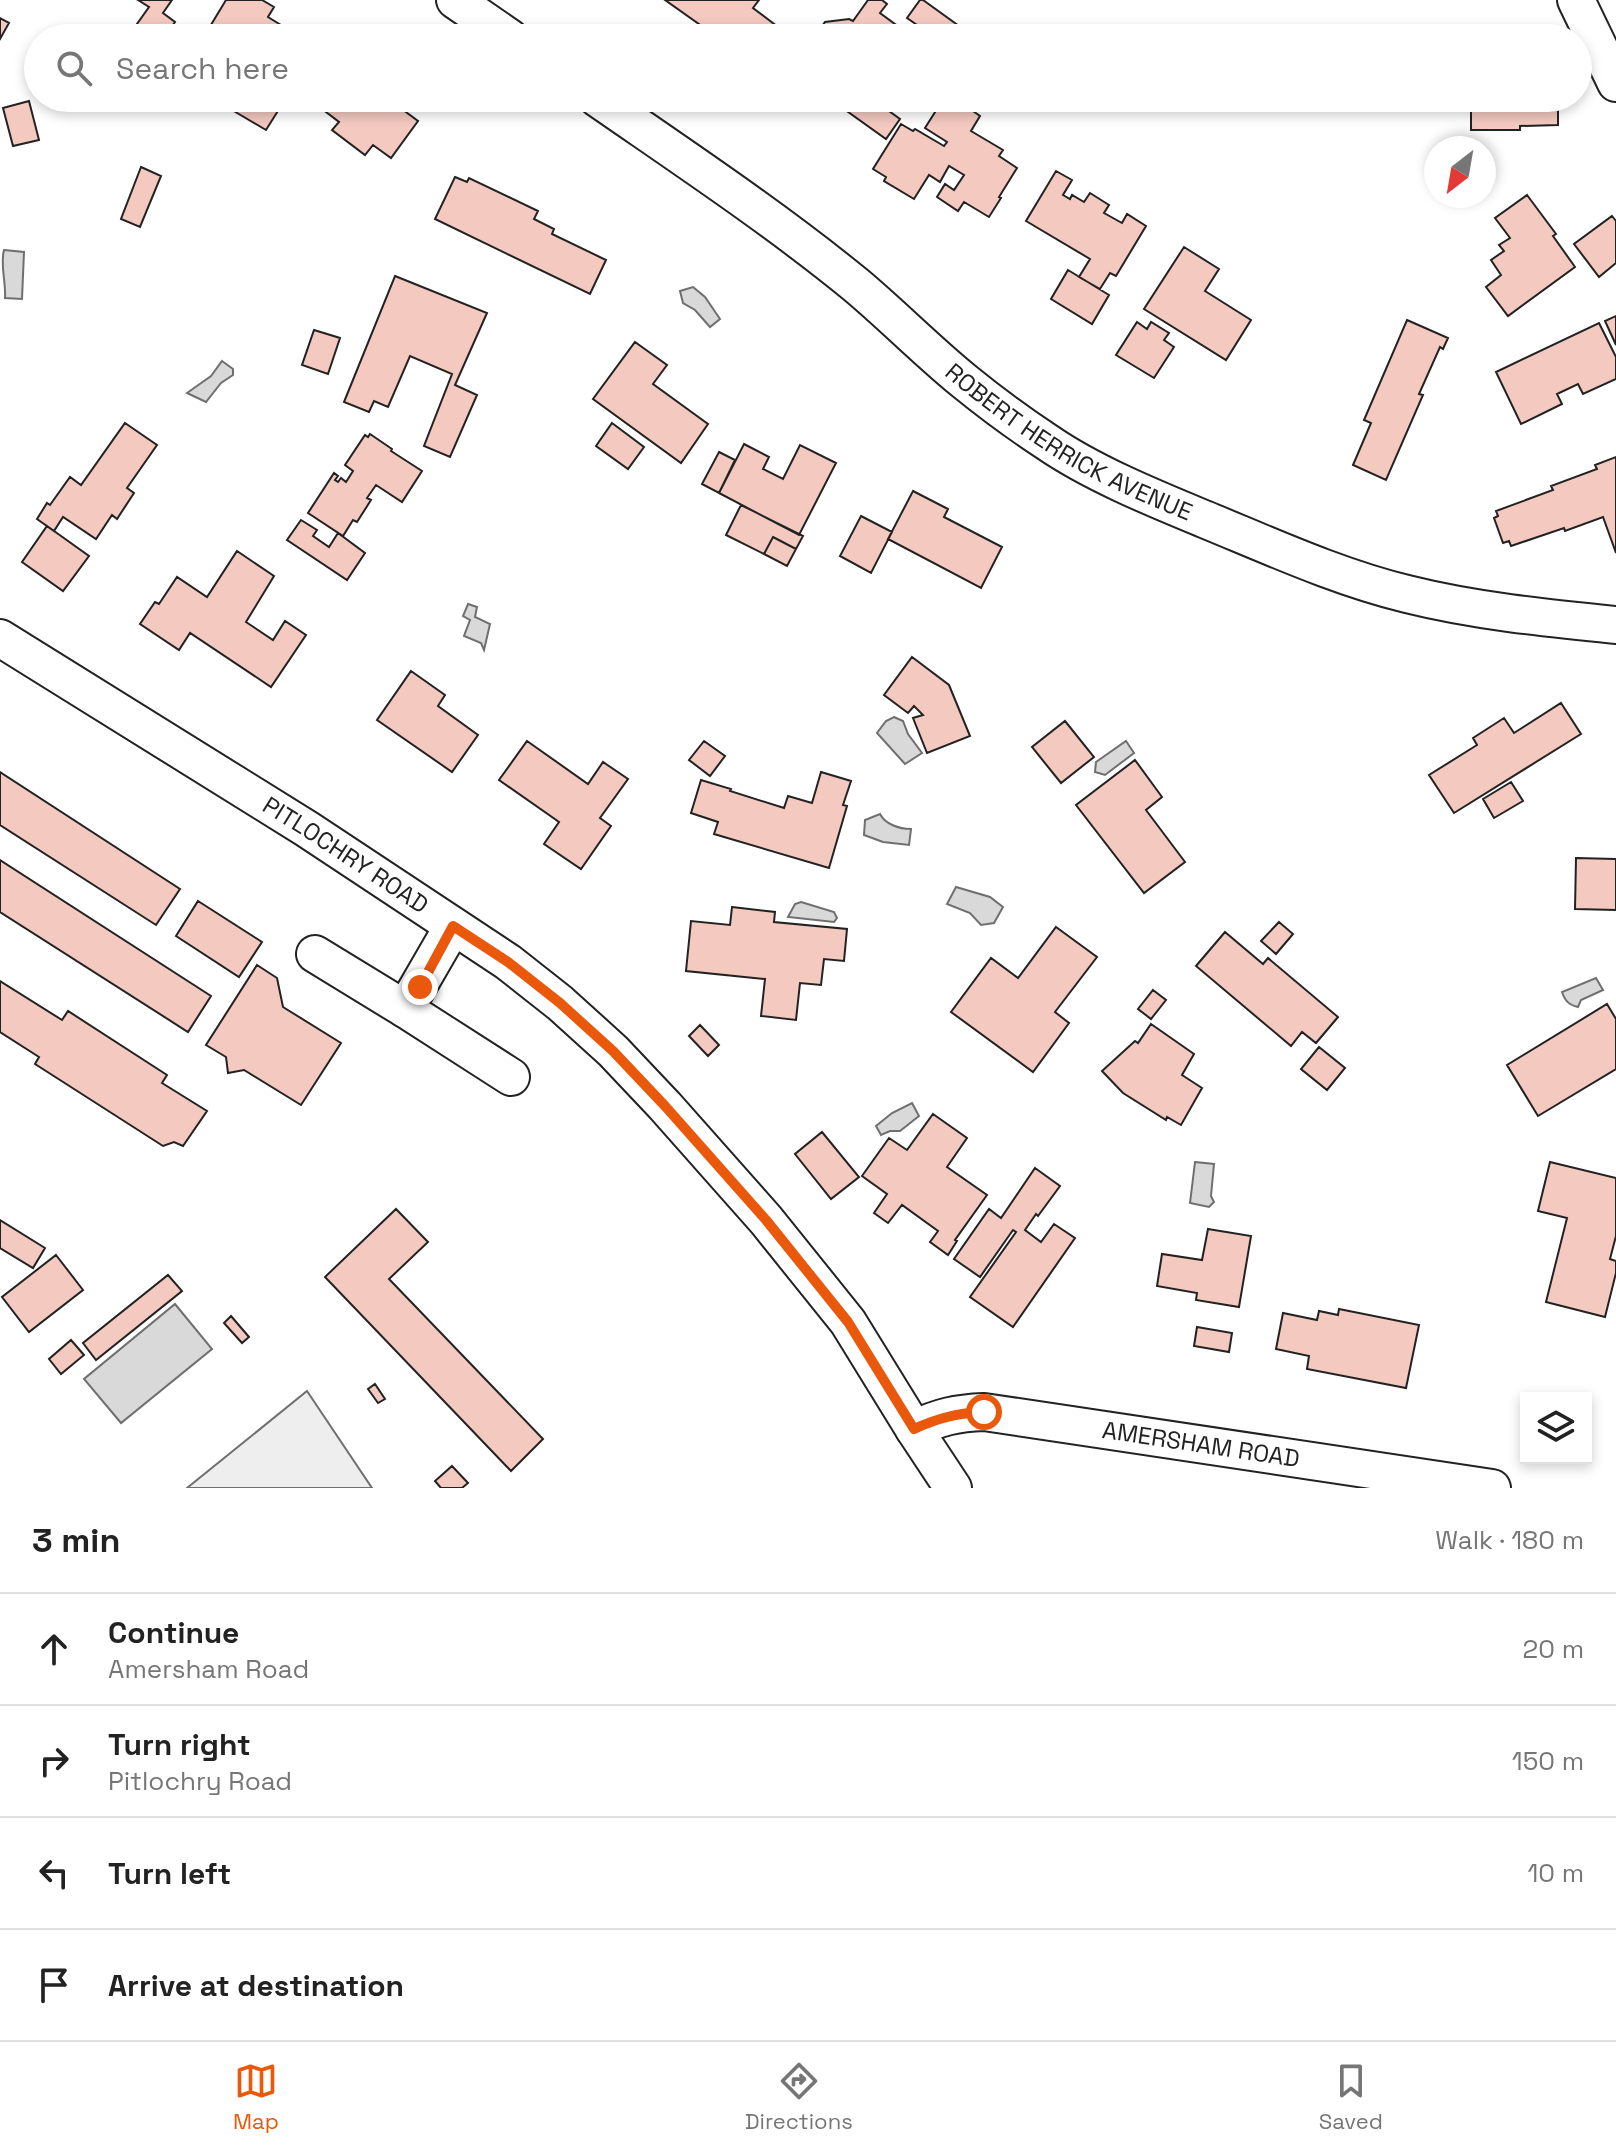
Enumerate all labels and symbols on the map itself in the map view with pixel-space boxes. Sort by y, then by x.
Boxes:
north arrow [1424,136,1496,208]
street label: ROBERT HERRICK AVENUE [939,356,1197,527]
street label: PITLOCHRY ROAD [257,789,434,920]
route end [402,969,438,1005]
route start [966,1394,1002,1430]
street label: AMERSHAM ROAD [1100,1414,1302,1474]

